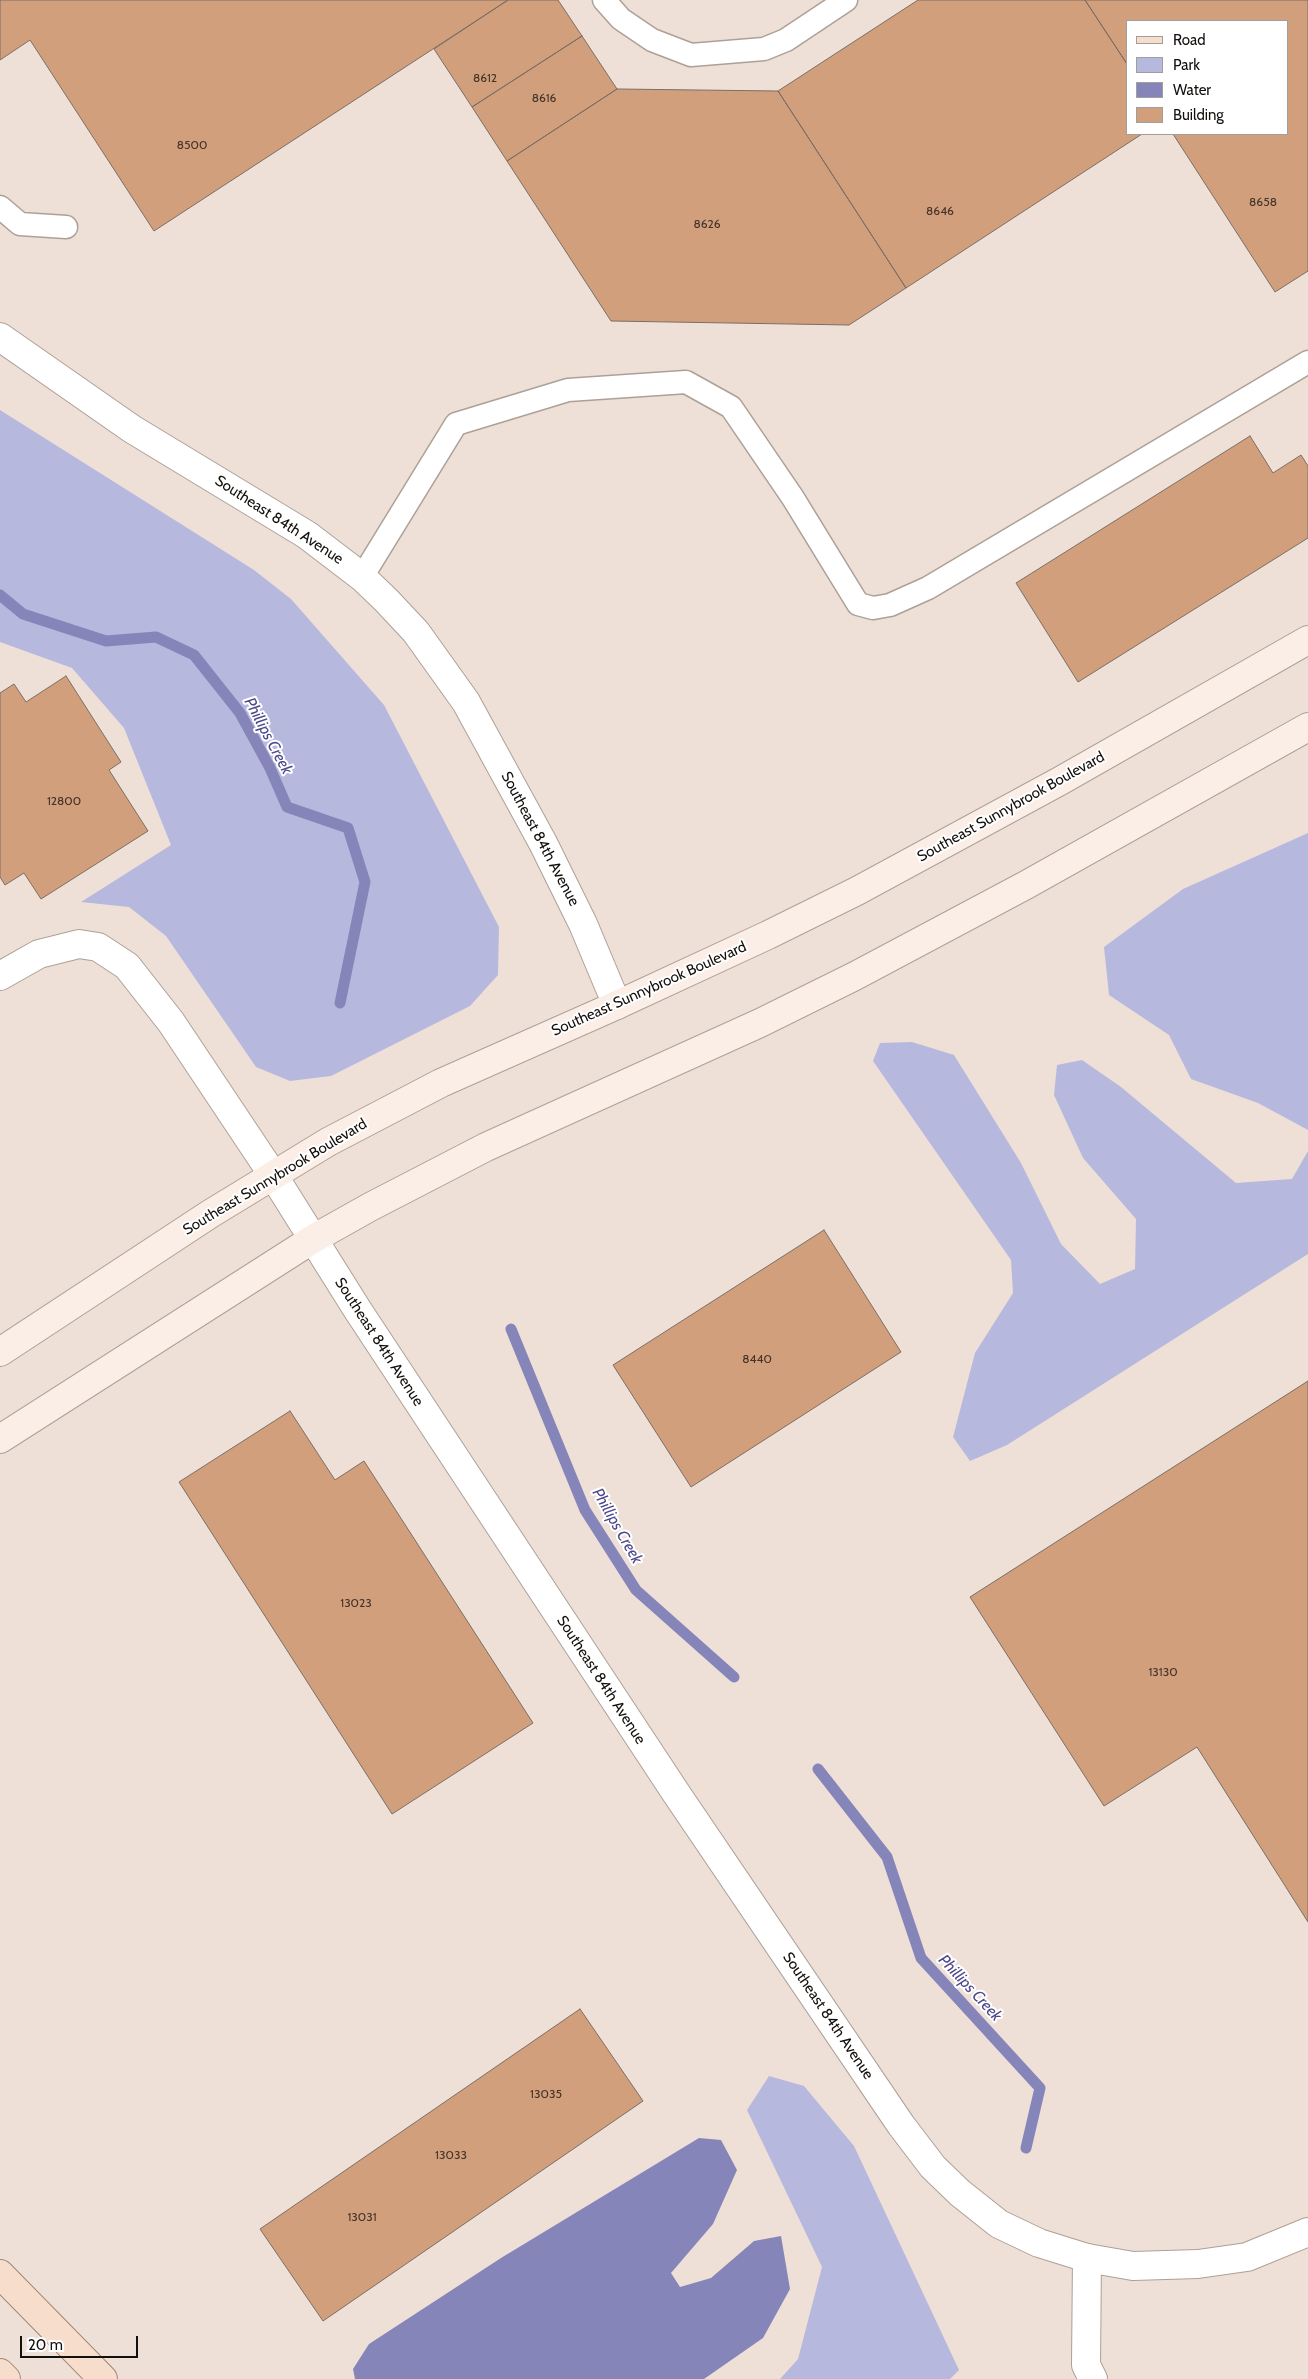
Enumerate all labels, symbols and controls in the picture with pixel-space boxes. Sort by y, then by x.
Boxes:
legend [1126,20,1288,135]
text: Road [1173,31,1206,49]
text: Park [1173,56,1200,74]
house number: 8612 [473,71,497,85]
text: Water [1173,81,1211,99]
house number: 8616 [532,91,556,105]
text: Building [1173,106,1224,124]
house number: 8500 [177,138,207,152]
house number: 8658 [1249,195,1277,209]
house number: 8646 [926,204,954,218]
house number: 8626 [693,217,721,231]
street label: Southeast 84th Avenue [211,472,347,568]
water label: Phillips Creek [240,694,296,778]
street label: Southeast Sunnybrook Boulevard [914,748,1108,866]
street label: Southeast 84th Avenue [497,769,583,909]
house number: 12800 [47,794,81,808]
street label: Southeast Sunnybrook Boulevard [549,938,749,1040]
street label: Southeast Sunnybrook Boulevard [180,1115,370,1239]
street label: Southeast 84th Avenue [331,1274,427,1410]
house number: 8440 [742,1352,772,1366]
water label: Phillips Creek [588,1485,646,1567]
house number: 13023 [340,1596,372,1610]
street label: Southeast 84th Avenue [553,1612,649,1748]
house number: 13130 [1148,1665,1178,1679]
street label: Southeast 84th Avenue [779,1949,877,2083]
water label: Phillips Creek [934,1951,1006,2025]
house number: 13035 [530,2087,562,2101]
house number: 13033 [435,2148,467,2162]
house number: 13031 [347,2210,377,2224]
scale bar [22,2326,140,2358]
text: 20 m [28,2336,63,2354]

